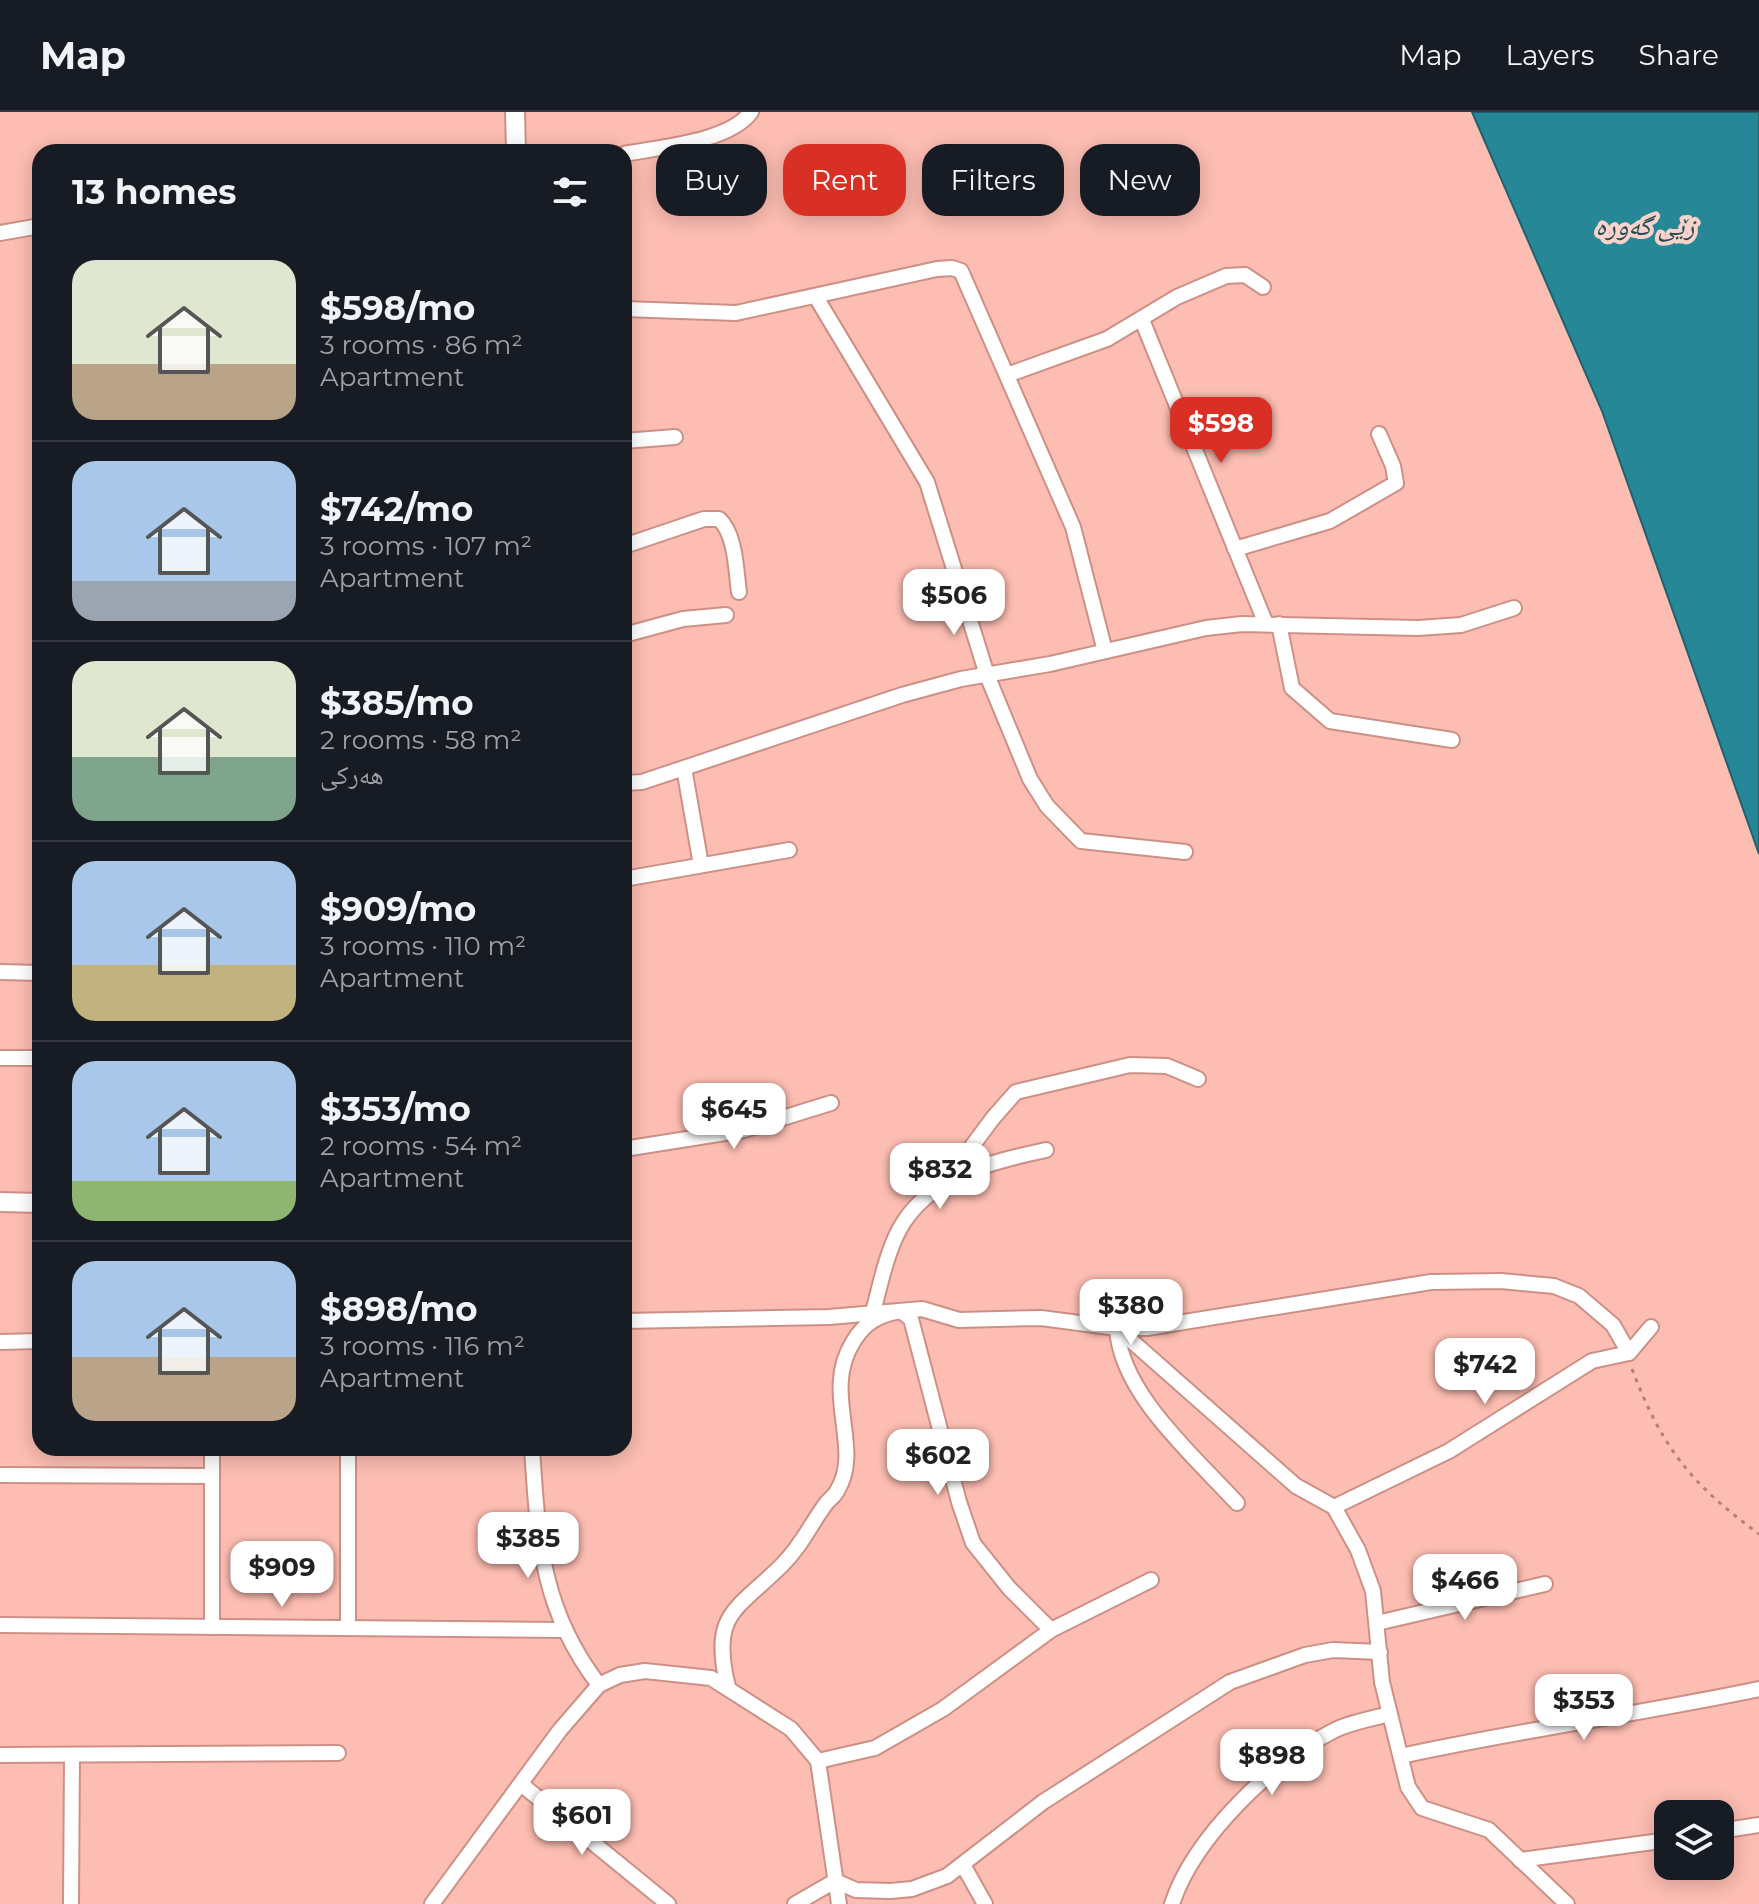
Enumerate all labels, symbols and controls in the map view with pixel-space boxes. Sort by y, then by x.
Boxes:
text: Map [40,32,126,79]
text: Map [1399,38,1462,72]
text: Layers [1506,38,1595,72]
text: Share [1639,38,1719,72]
chip: Buy [656,144,767,216]
chip: Rent [783,144,906,216]
chip: Filters [922,144,1064,216]
chip: New [1080,144,1200,216]
icon: filters [548,170,592,214]
text: 13 homes [72,171,236,213]
water label: زێی گەورە [1596,210,1697,242]
text: $598/mo [320,287,475,329]
icon: home [136,292,232,388]
text: 3 rooms · 86 m² [320,329,523,361]
text: Apartment [320,361,464,393]
pin: $598 [1174,397,1268,465]
text: $598 [1188,407,1254,439]
text: $742/mo [320,488,473,530]
icon: home [136,493,232,589]
text: 3 rooms · 107 m² [320,530,532,562]
text: Apartment [320,562,464,594]
pin: $506 [907,569,1001,637]
text: $506 [921,579,987,611]
text: $385/mo [320,682,474,724]
icon: home [136,693,232,789]
text: 2 rooms · 58 m² [320,724,522,756]
text: هەرکی [320,759,384,791]
text: $909/mo [320,888,476,930]
icon: home [136,893,232,989]
text: 3 rooms · 110 m² [320,930,526,962]
text: Apartment [320,962,464,994]
pin: $645 [687,1083,781,1151]
text: $353/mo [320,1088,471,1130]
icon: home [136,1093,232,1189]
text: $645 [701,1093,767,1125]
text: 2 rooms · 54 m² [320,1130,522,1162]
pin: $832 [893,1143,987,1211]
text: $832 [908,1153,972,1185]
text: Apartment [320,1162,464,1194]
pin: $380 [1084,1279,1178,1347]
text: $898/mo [320,1288,477,1330]
text: $380 [1098,1289,1164,1321]
icon: home [136,1293,232,1389]
text: 3 rooms · 116 m² [320,1330,525,1362]
pin: $742 [1438,1338,1532,1406]
text: $742 [1453,1348,1517,1380]
text: Apartment [320,1362,464,1394]
pin: $602 [891,1429,985,1497]
text: $602 [905,1439,971,1471]
pin: $385 [481,1512,575,1580]
text: $385 [496,1522,560,1554]
pin: $909 [235,1541,329,1609]
text: $909 [248,1551,316,1583]
pin: $466 [1418,1554,1512,1622]
text: $466 [1431,1564,1499,1596]
pin: $353 [1537,1674,1631,1742]
text: $353 [1553,1684,1615,1716]
pin: $898 [1225,1729,1319,1797]
text: $898 [1238,1739,1306,1771]
pin: $601 [535,1789,629,1857]
text: $601 [552,1799,612,1831]
map controls [1654,1800,1734,1880]
button: layers [1654,1800,1734,1880]

